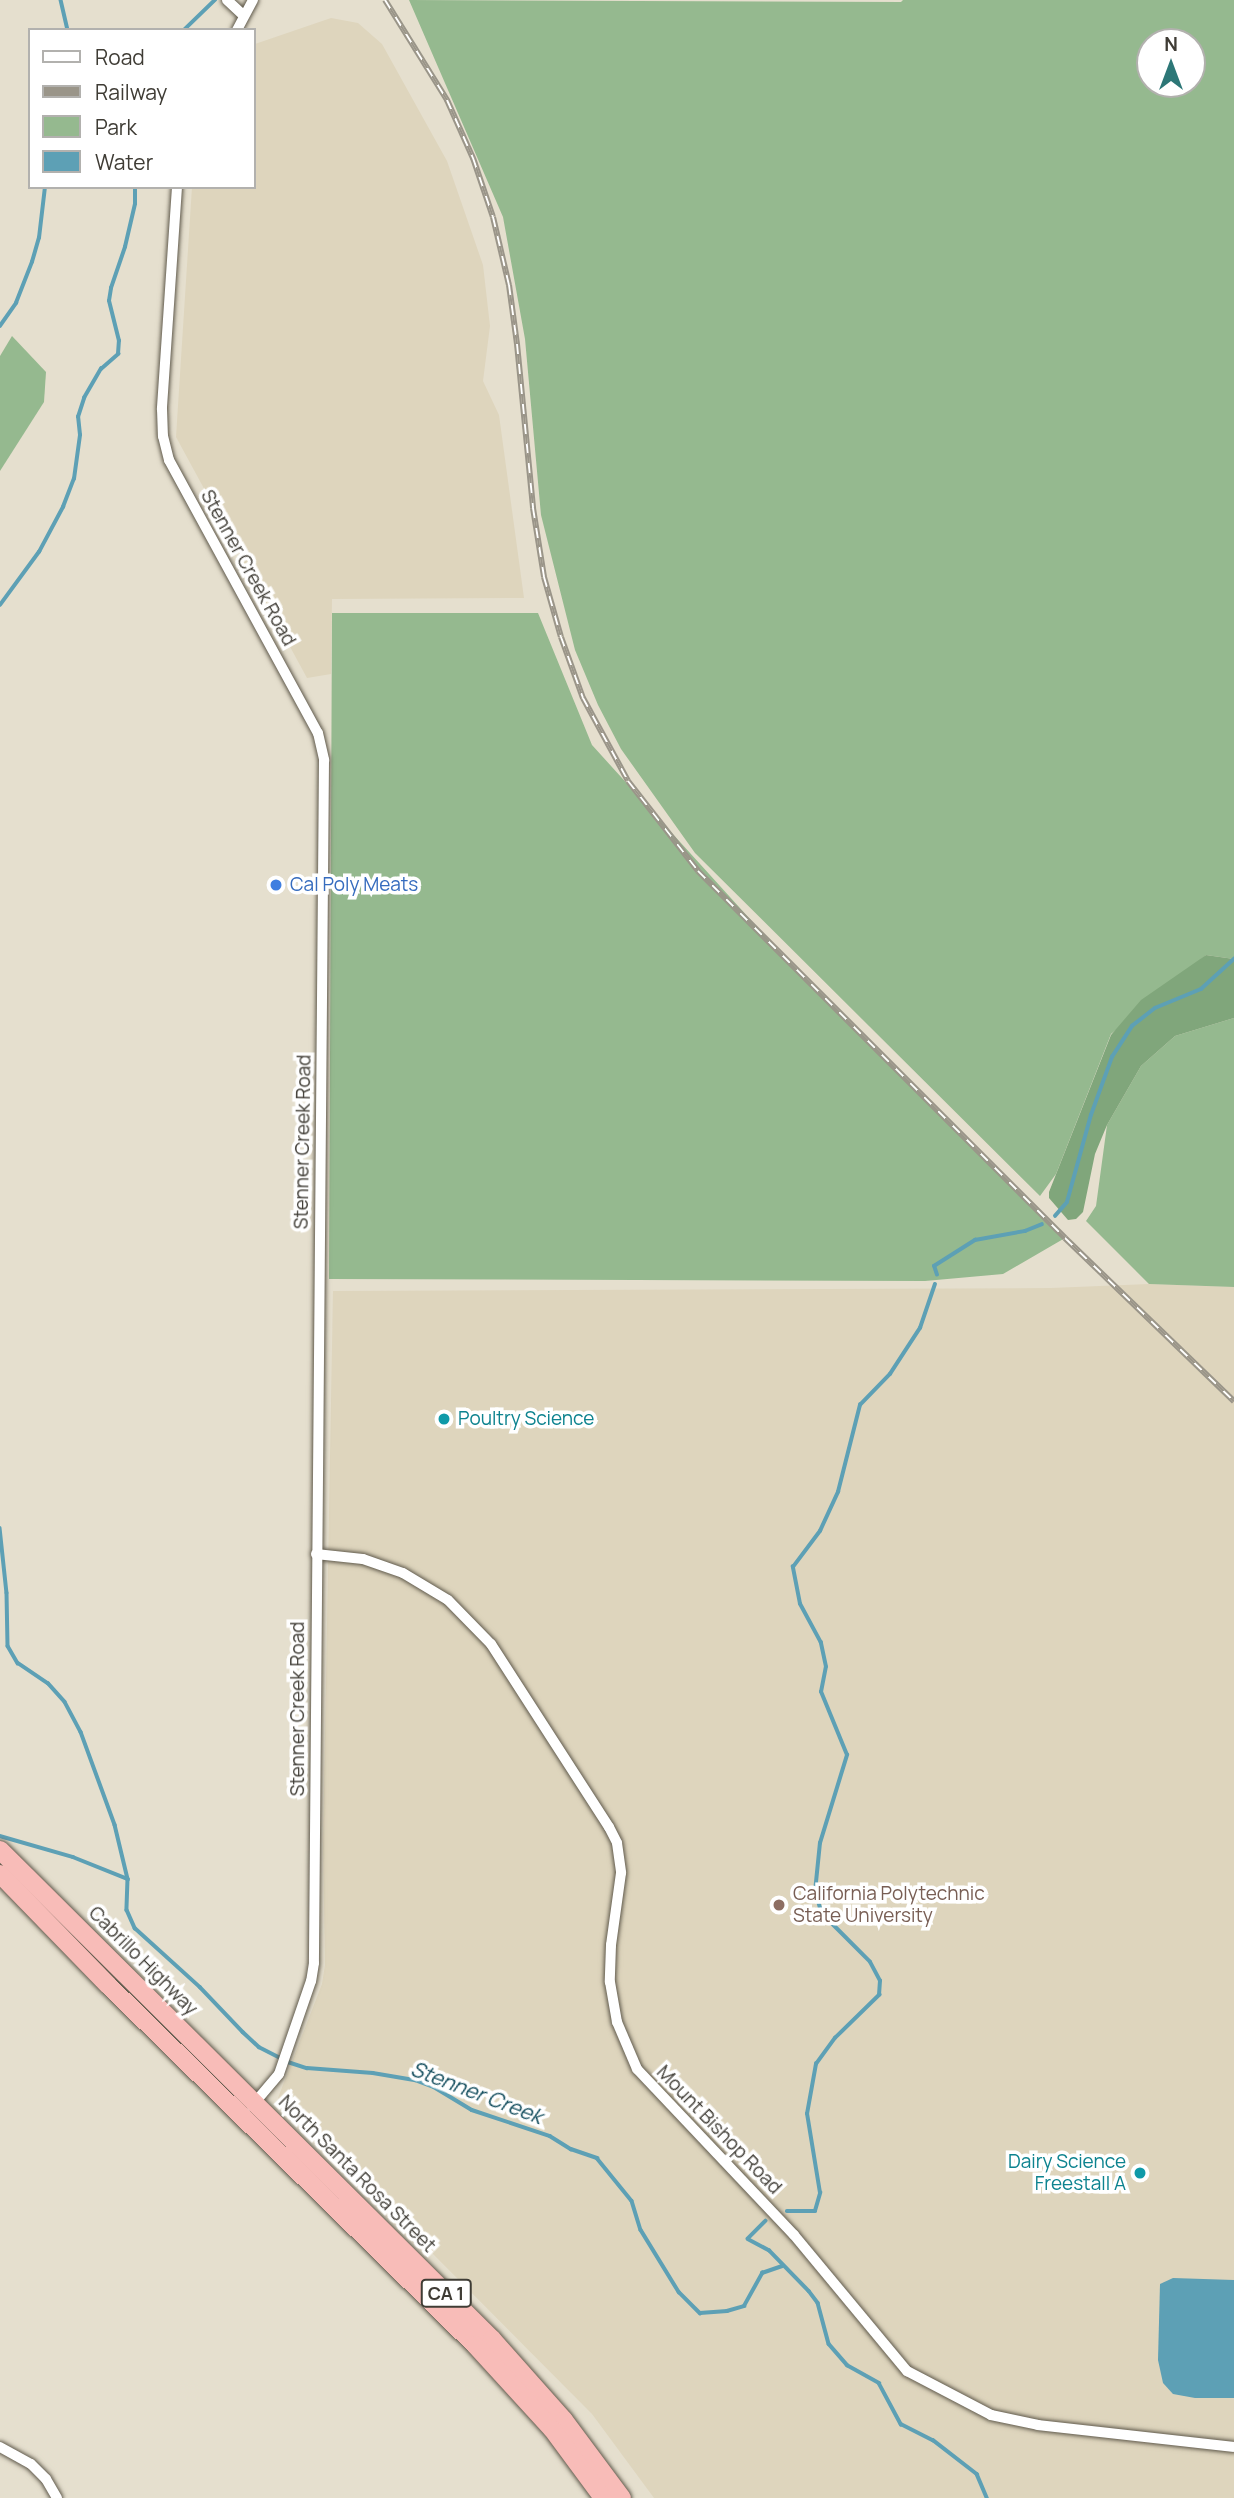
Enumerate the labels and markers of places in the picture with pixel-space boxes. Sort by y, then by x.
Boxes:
place label: Cal Poly Meats [290,874,418,896]
marker: Cal Poly Meats [268,877,284,893]
place label: Poultry Science [458,1408,594,1430]
marker: Poultry Science [436,1411,452,1427]
place label: California Polytechnic State University [793,1883,985,1927]
marker: California Polytechnic State University [771,1897,787,1913]
place label: Dairy Science Freestall A [1008,2151,1126,2195]
marker: Dairy Science Freestall A [1132,2165,1148,2181]

